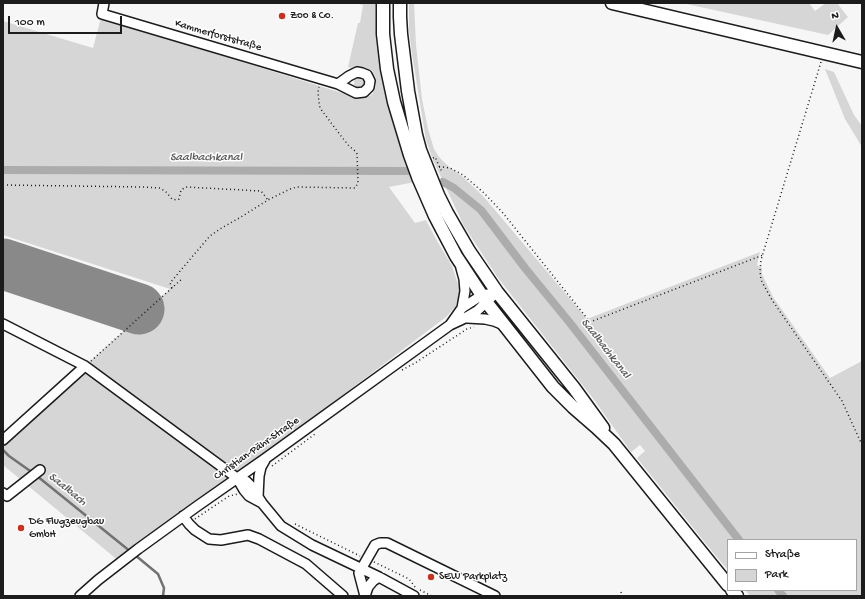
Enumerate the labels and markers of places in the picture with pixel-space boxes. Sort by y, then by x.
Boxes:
place label: Zoo & Co. [290,9,334,23]
marker: Zoo & Co. [277,11,287,21]
place label: DG Flugzeugbau GmbH [29,515,104,541]
marker: DG Flugzeugbau GmbH [16,523,26,533]
place label: SEW Parkplatz [439,570,507,584]
marker: SEW Parkplatz [426,572,436,582]

